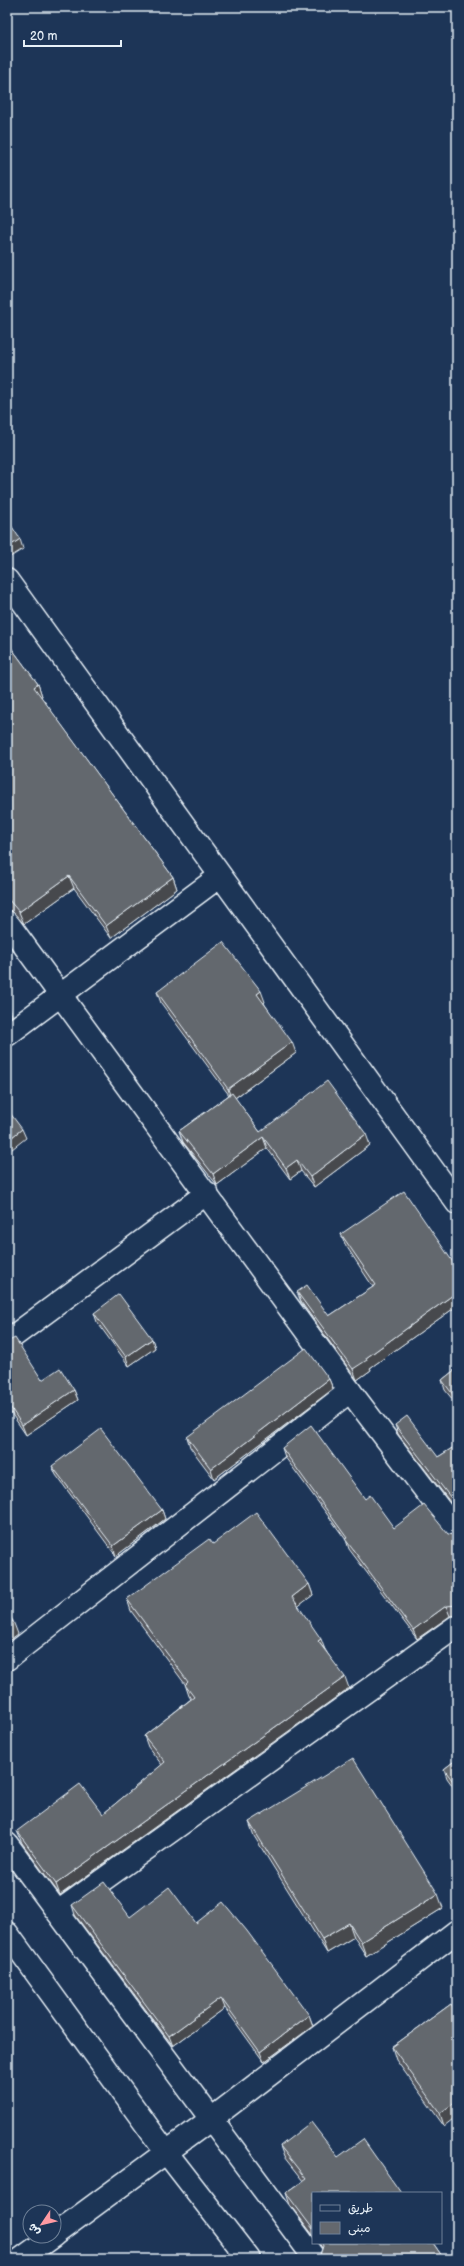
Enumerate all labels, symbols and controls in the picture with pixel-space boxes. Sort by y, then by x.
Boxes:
scale bar [24,22,121,48]
text: 20 m [30,29,57,44]
legend [312,2192,442,2244]
text: طريق [348,2201,373,2216]
north arrow [22,2204,62,2244]
text: ش [25,2221,43,2238]
text: مبنى [348,2221,371,2236]

